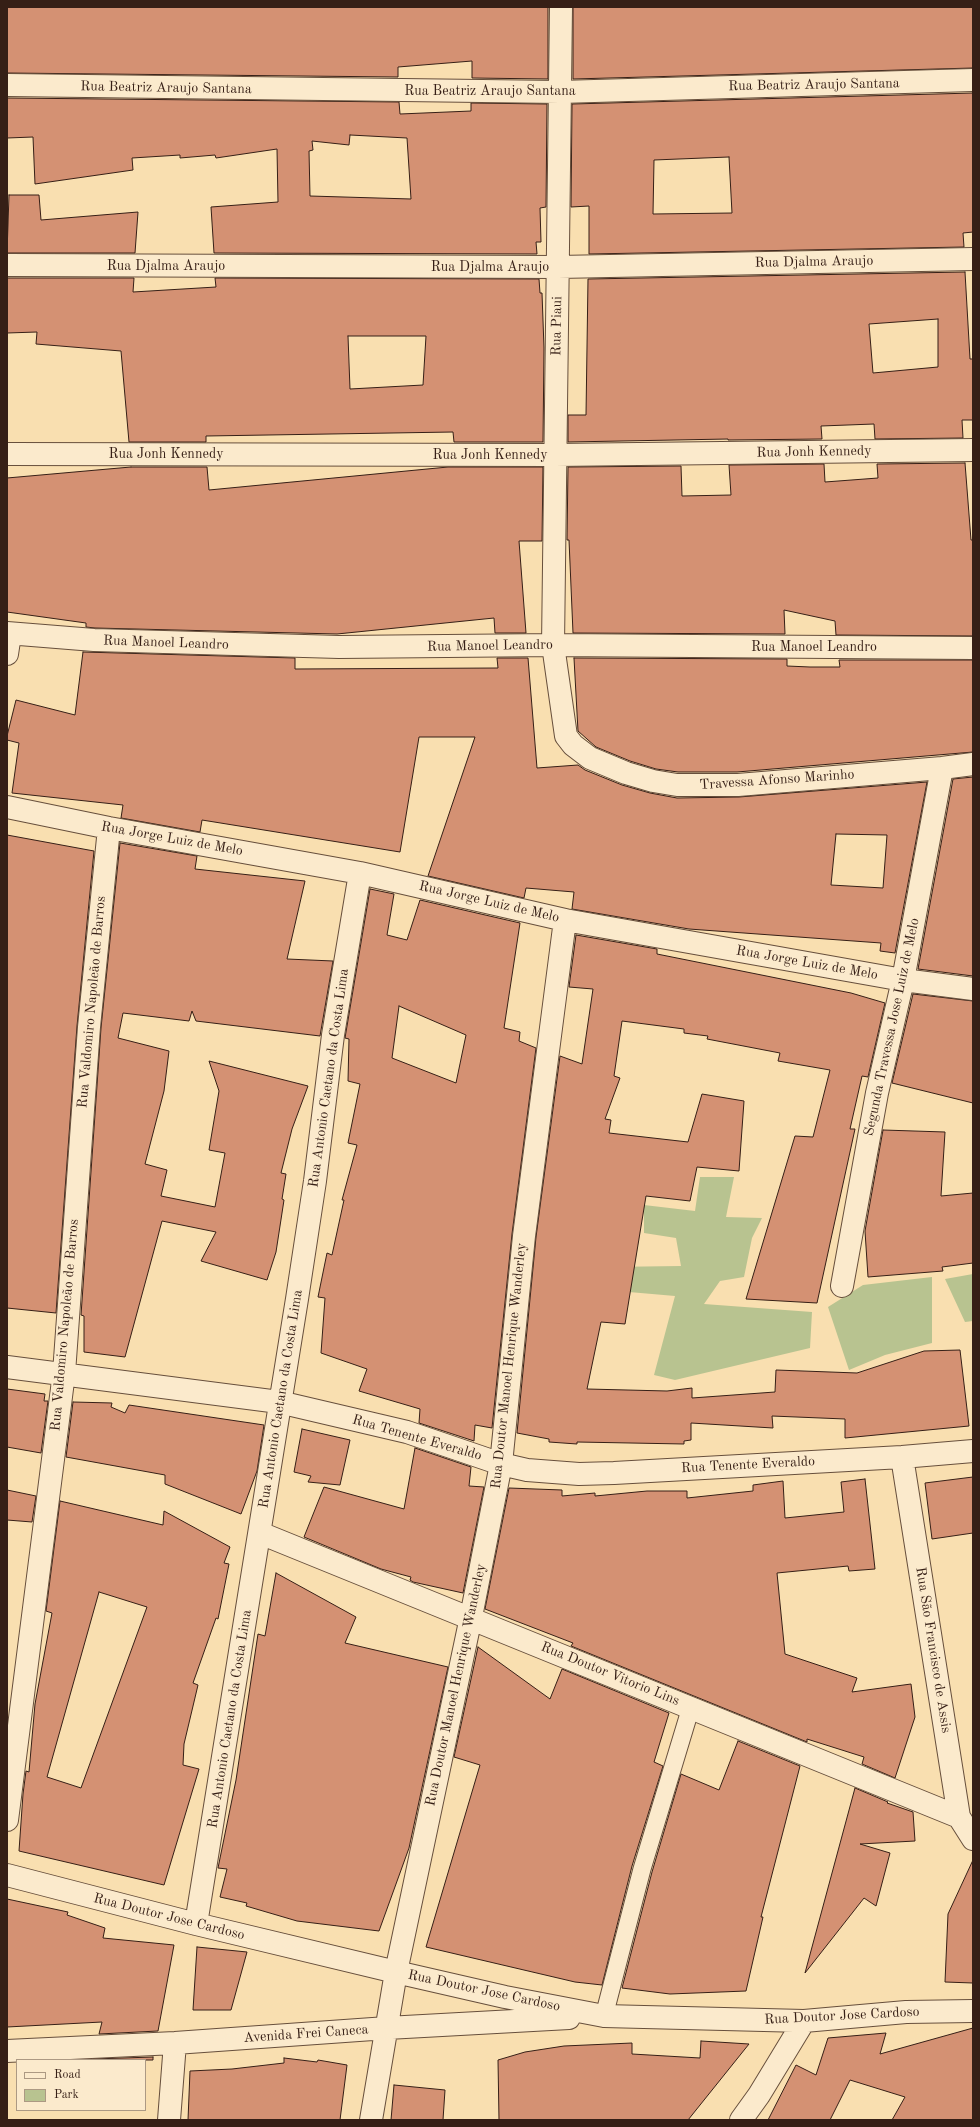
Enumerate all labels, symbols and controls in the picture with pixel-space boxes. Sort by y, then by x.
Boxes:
street label: Rua Beatriz Araujo Santana [728,75,900,95]
street label: Rua Beatriz Araujo Santana [80,78,252,98]
street label: Rua Beatriz Araujo Santana [404,83,576,99]
street label: Rua Djalma Araujo [755,253,873,271]
street label: Rua Djalma Araujo [107,258,225,274]
street label: Rua Djalma Araujo [431,259,549,275]
street label: Rua Piaui [548,296,566,356]
street label: Rua Jonh Kennedy [756,443,872,461]
street label: Rua Jonh Kennedy [108,446,224,462]
street label: Rua Jonh Kennedy [432,447,548,463]
street label: Rua Manoel Leandro [103,632,229,654]
street label: Rua Manoel Leandro [427,637,553,655]
street label: Rua Manoel Leandro [751,639,877,655]
street label: Travessa Afonso Marinho [699,766,855,794]
street label: Rua Jorge Luiz de Melo [100,818,244,860]
street label: Rua Jorge Luiz de Melo [417,878,561,926]
street label: Rua Valdomiro Napoleão de Barros [74,895,110,1109]
street label: Segunda Travessa Jose Luiz de Melo [861,916,923,1138]
street label: Rua Jorge Luiz de Melo [735,942,879,984]
street label: Rua Antonio Caetano da Costa Lima [305,967,353,1189]
street label: Rua Valdomiro Napoleão de Barros [47,1218,83,1432]
street label: Rua Doutor Manoel Henrique Wanderley [488,1242,530,1490]
street label: Rua Antonio Caetano da Costa Lima [255,1289,307,1509]
street label: Rua Tenente Everaldo [350,1411,484,1465]
street label: Rua Tenente Everaldo [681,1453,815,1477]
street label: Rua Doutor Manoel Henrique Wanderley [422,1562,490,1808]
street label: Rua São Francisco de Assis [912,1566,954,1734]
street label: Rua Antonio Caetano da Costa Lima [204,1609,256,1829]
street label: Rua Doutor Vitorio Lins [538,1638,682,1710]
street label: Rua Doutor Jose Cardoso [92,1890,246,1944]
street label: Rua Doutor Jose Cardoso [406,1967,562,2015]
street label: Rua Doutor Jose Cardoso [764,2004,920,2028]
street label: Avenida Frei Caneca [243,2021,369,2047]
legend [16,2059,146,2111]
text: Road [54,2069,81,2081]
text: Park [54,2089,79,2101]

